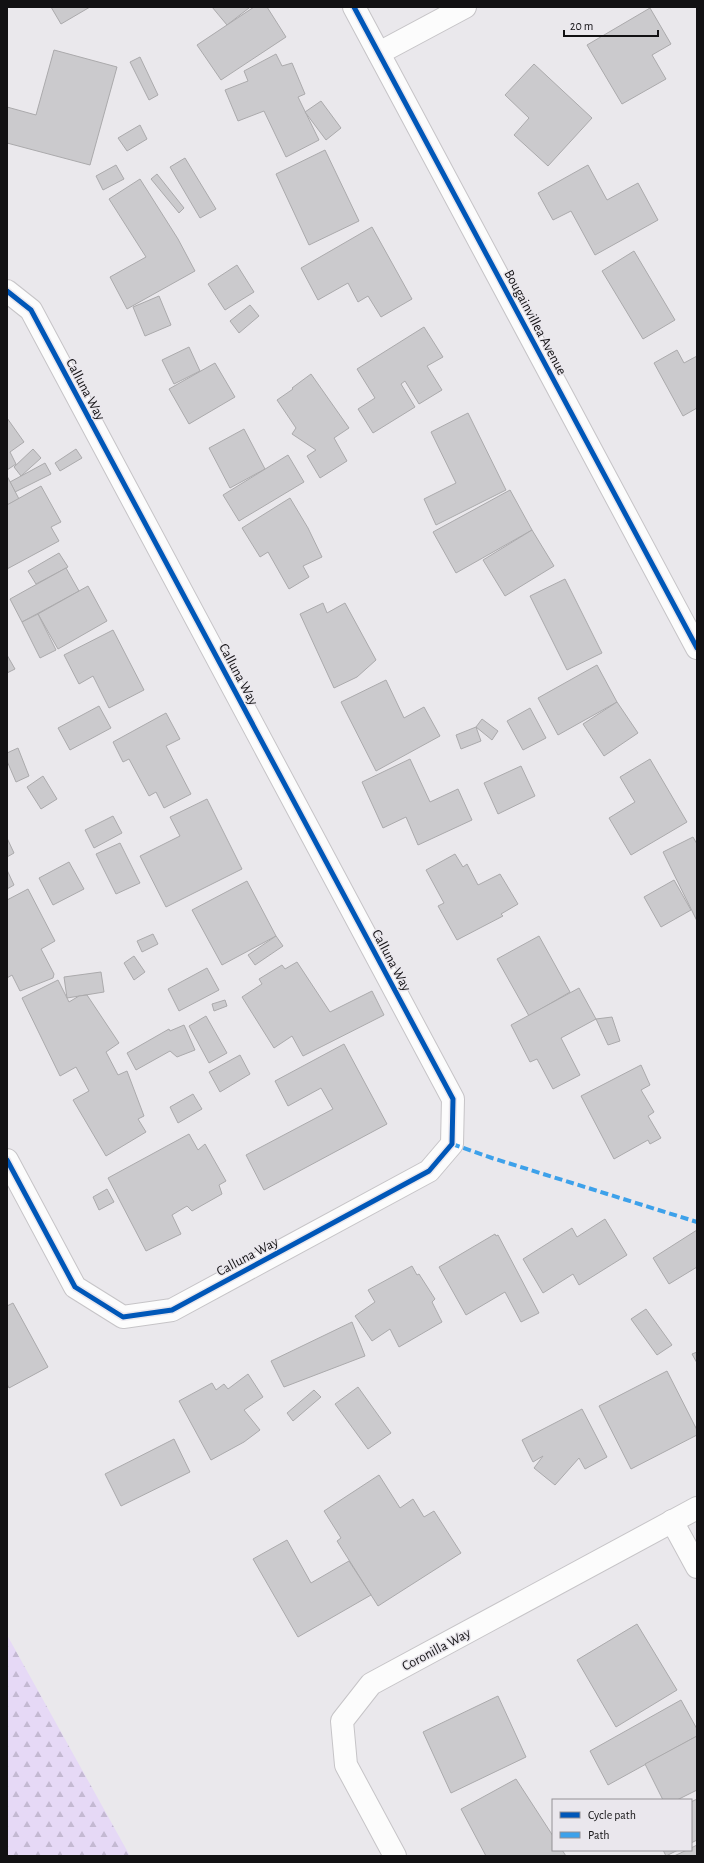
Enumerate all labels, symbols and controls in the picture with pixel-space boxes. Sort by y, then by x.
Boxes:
scale bar [564,12,658,38]
text: 20 m [570,20,593,32]
street label: Bougainvillea Avenue [501,267,569,377]
street label: Calluna Way [63,356,107,423]
street label: Calluna Way [216,641,260,708]
street label: Calluna Way [369,927,413,994]
street label: Calluna Way [214,1235,281,1279]
street label: Coronilla Way [400,1626,473,1674]
legend [552,1799,692,1851]
text: Cycle path [588,1809,636,1822]
text: Path [588,1829,610,1841]

